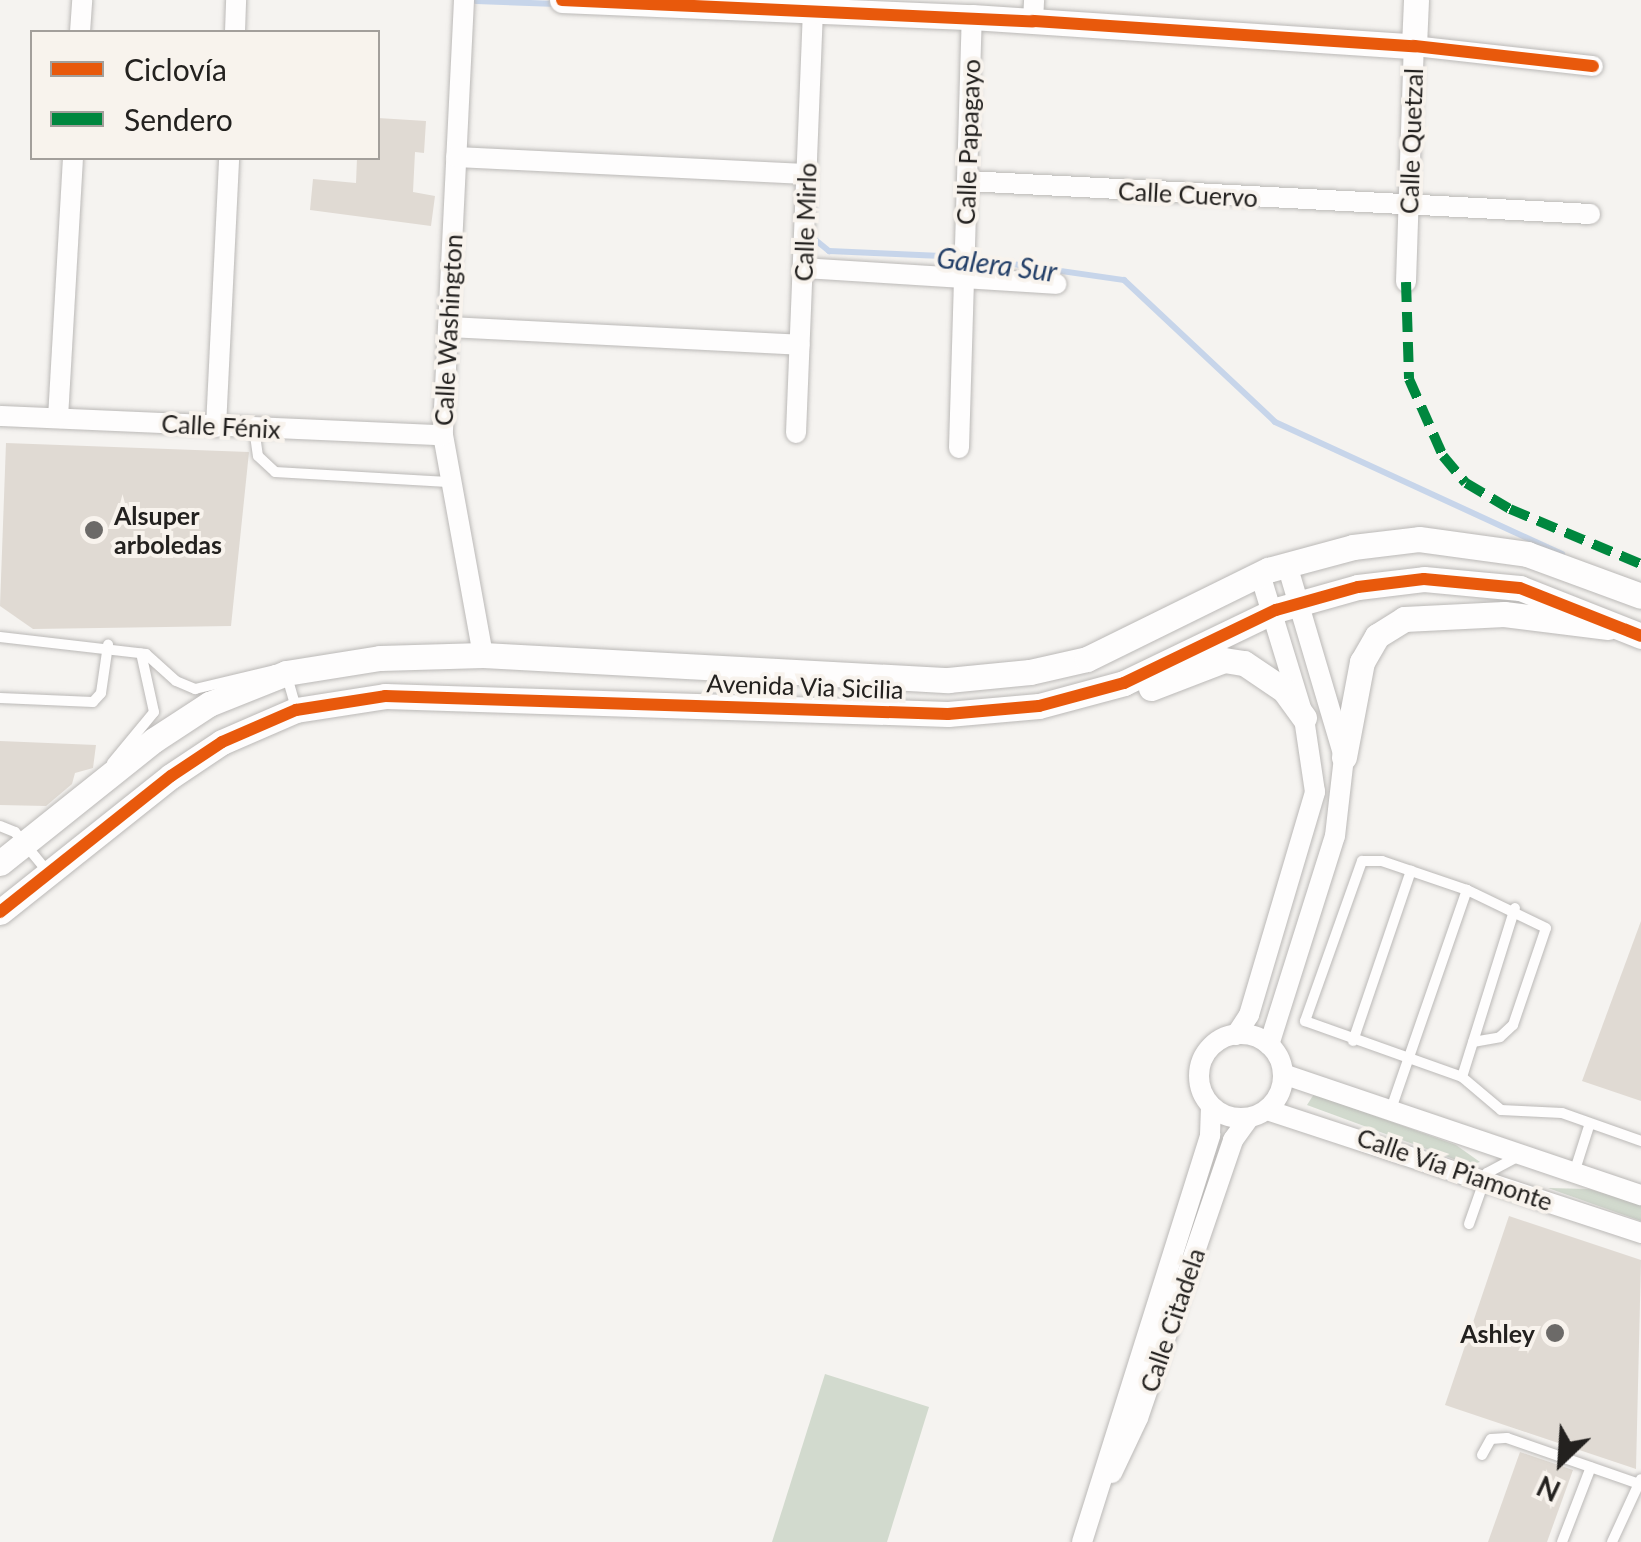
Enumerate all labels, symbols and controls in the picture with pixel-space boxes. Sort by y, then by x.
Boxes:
legend [30,30,380,160]
text: Ciclovía [124,51,227,87]
street label: Calle Papagayo [950,59,986,225]
street label: Calle Quetzal [1393,68,1429,214]
text: Sendero [124,101,233,137]
street label: Calle Mirlo [788,162,822,282]
street label: Calle Cuervo [1117,175,1259,213]
street label: Calle Washington [428,233,468,427]
water label: Galera Sur [935,240,1059,288]
street label: Calle Fénix [161,408,281,444]
place label: Alsuper arboledas [114,501,222,560]
marker: Alsuper arboledas [83,519,105,541]
street label: Avenida Via Sicilia [706,668,904,704]
street label: Calle Vía Piamonte [1353,1121,1557,1217]
street label: Calle Citadela [1133,1244,1211,1396]
place label: Ashley [1460,1318,1535,1348]
marker: Ashley [1544,1322,1566,1344]
north arrow [1511,1412,1611,1512]
text: N [1531,1469,1565,1509]

